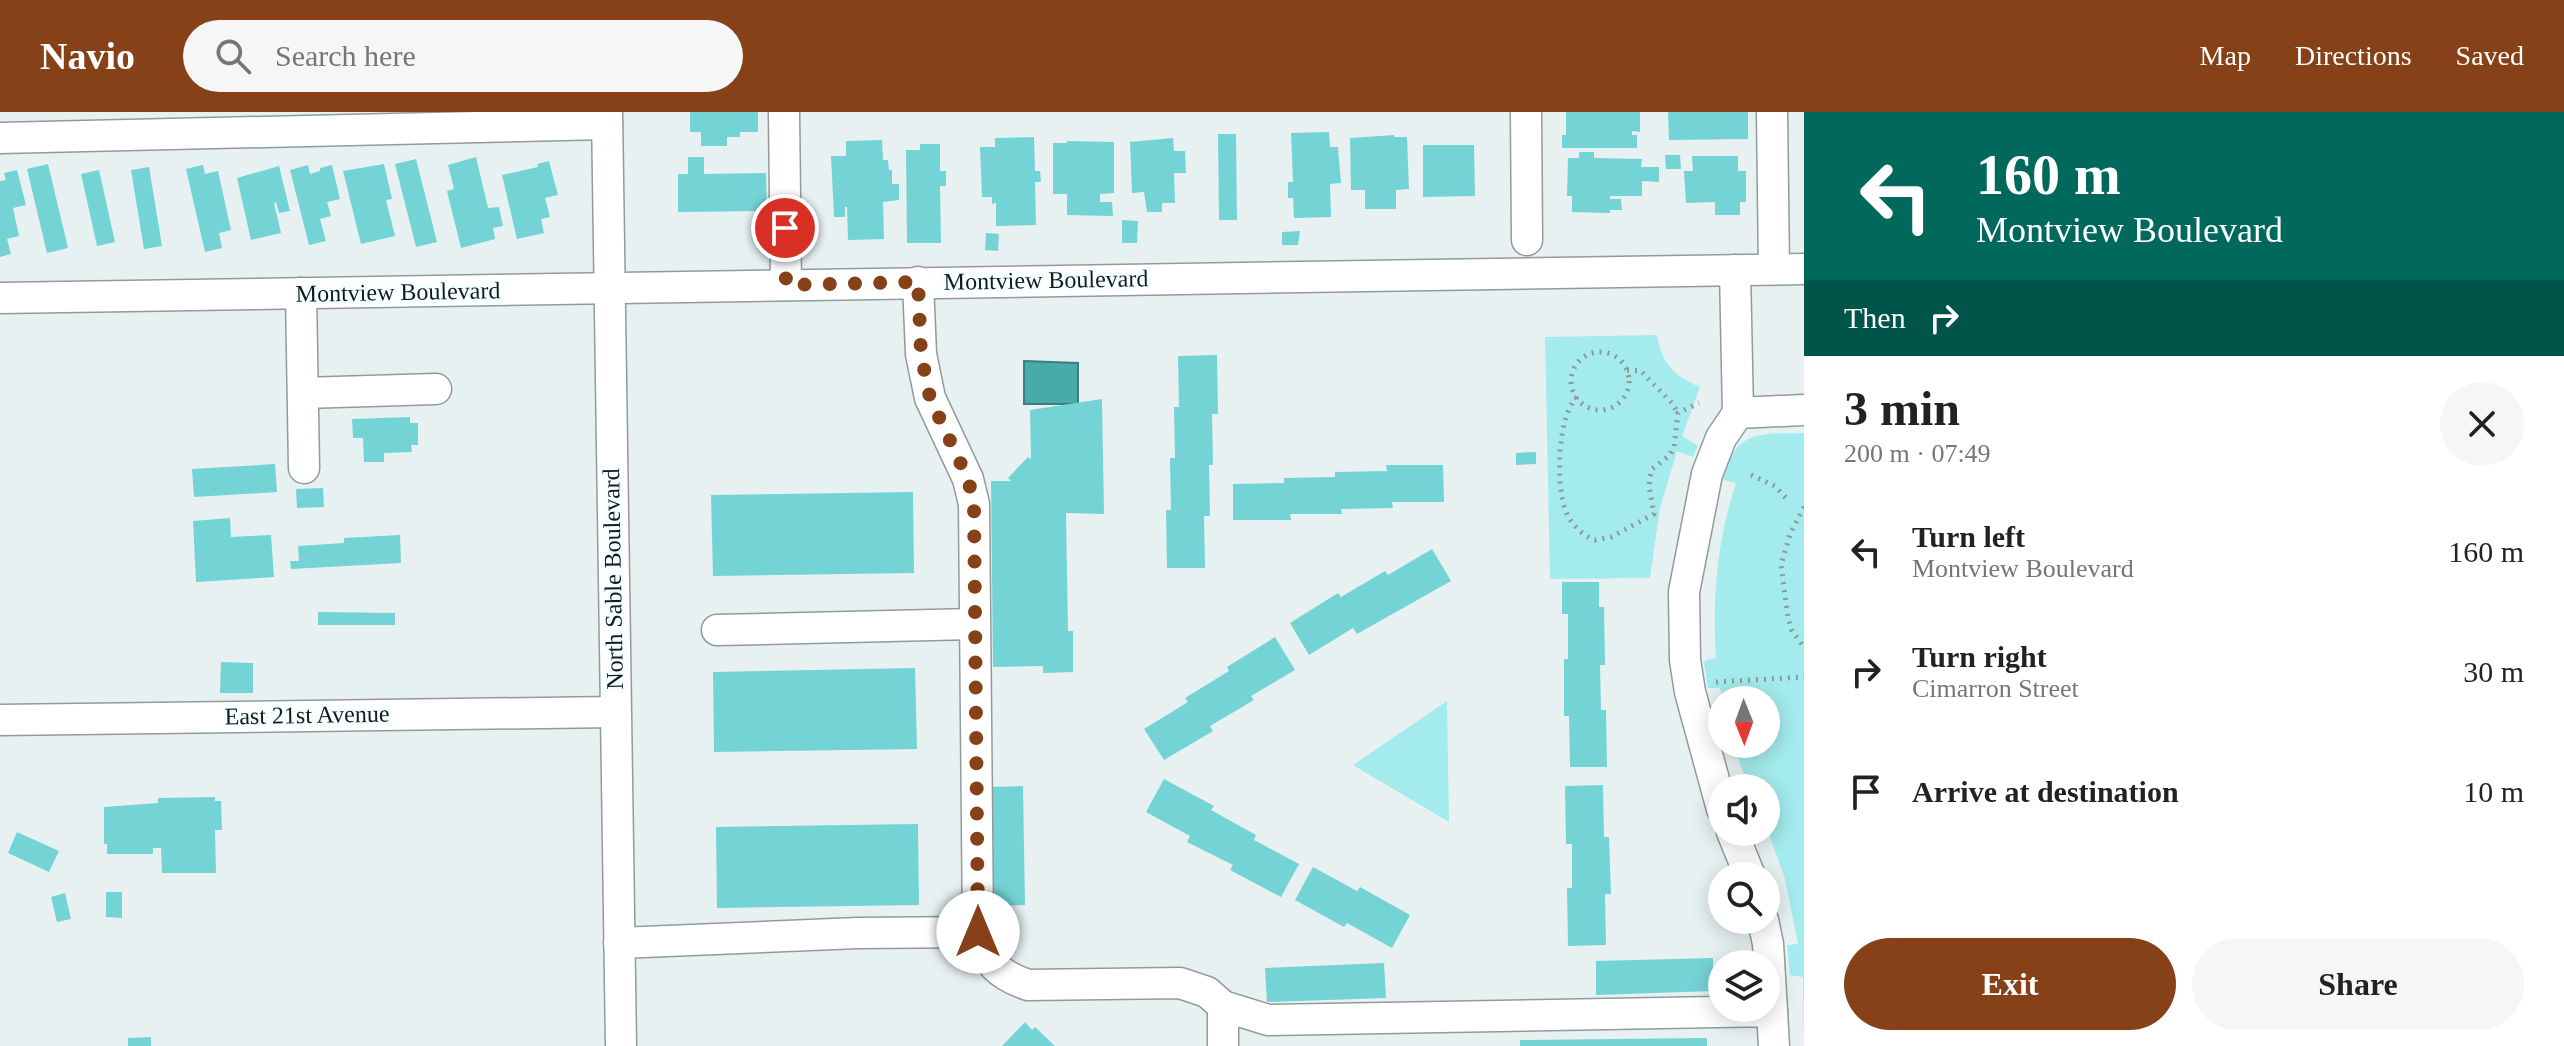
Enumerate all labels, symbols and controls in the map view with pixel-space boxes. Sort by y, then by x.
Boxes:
search box [183,20,743,92]
icon: search [211,34,255,78]
text: Navio [40,35,135,77]
text: Search here [275,39,416,72]
text: Map [2200,40,2251,71]
text: Directions [2295,40,2412,71]
text: Saved [2456,40,2524,71]
icon: left [1844,144,1948,248]
text: 160 m [1976,144,2121,206]
pin [751,194,819,262]
icon: arrive [763,206,807,250]
text: Montview Boulevard [1976,210,2283,250]
street label: Montview Boulevard [943,265,1149,295]
street label: Montview Boulevard [295,277,501,307]
icon: right [1922,296,1966,340]
text: Then [1844,301,1906,334]
text: 3 min [1844,382,1960,435]
button: close [2440,382,2524,466]
text: 200 m · 07:49 [1844,439,1991,468]
street label: North Sable Boulevard [598,468,628,690]
text: Turn left [1912,520,2025,553]
icon: left [1844,530,1888,574]
text: 160 m [2448,535,2524,568]
text: Montview Boulevard [1912,554,2134,583]
text: Turn right [1912,640,2047,673]
icon: right [1844,650,1888,694]
text: 30 m [2463,655,2524,688]
text: Cimarron Street [1912,674,2079,703]
north arrow [1708,686,1780,758]
map controls [1708,686,1780,1022]
street label: East 21st Avenue [224,701,390,729]
icon: arrive [1844,770,1888,814]
button: sound [1708,774,1780,846]
text: Arrive at destination [1912,775,2179,808]
text: 10 m [2463,775,2524,808]
button: search [1708,862,1780,934]
position arrow [936,890,1020,974]
button: Exit [1844,938,2176,1030]
button: Share [2192,938,2524,1030]
button: layers [1708,950,1780,1022]

